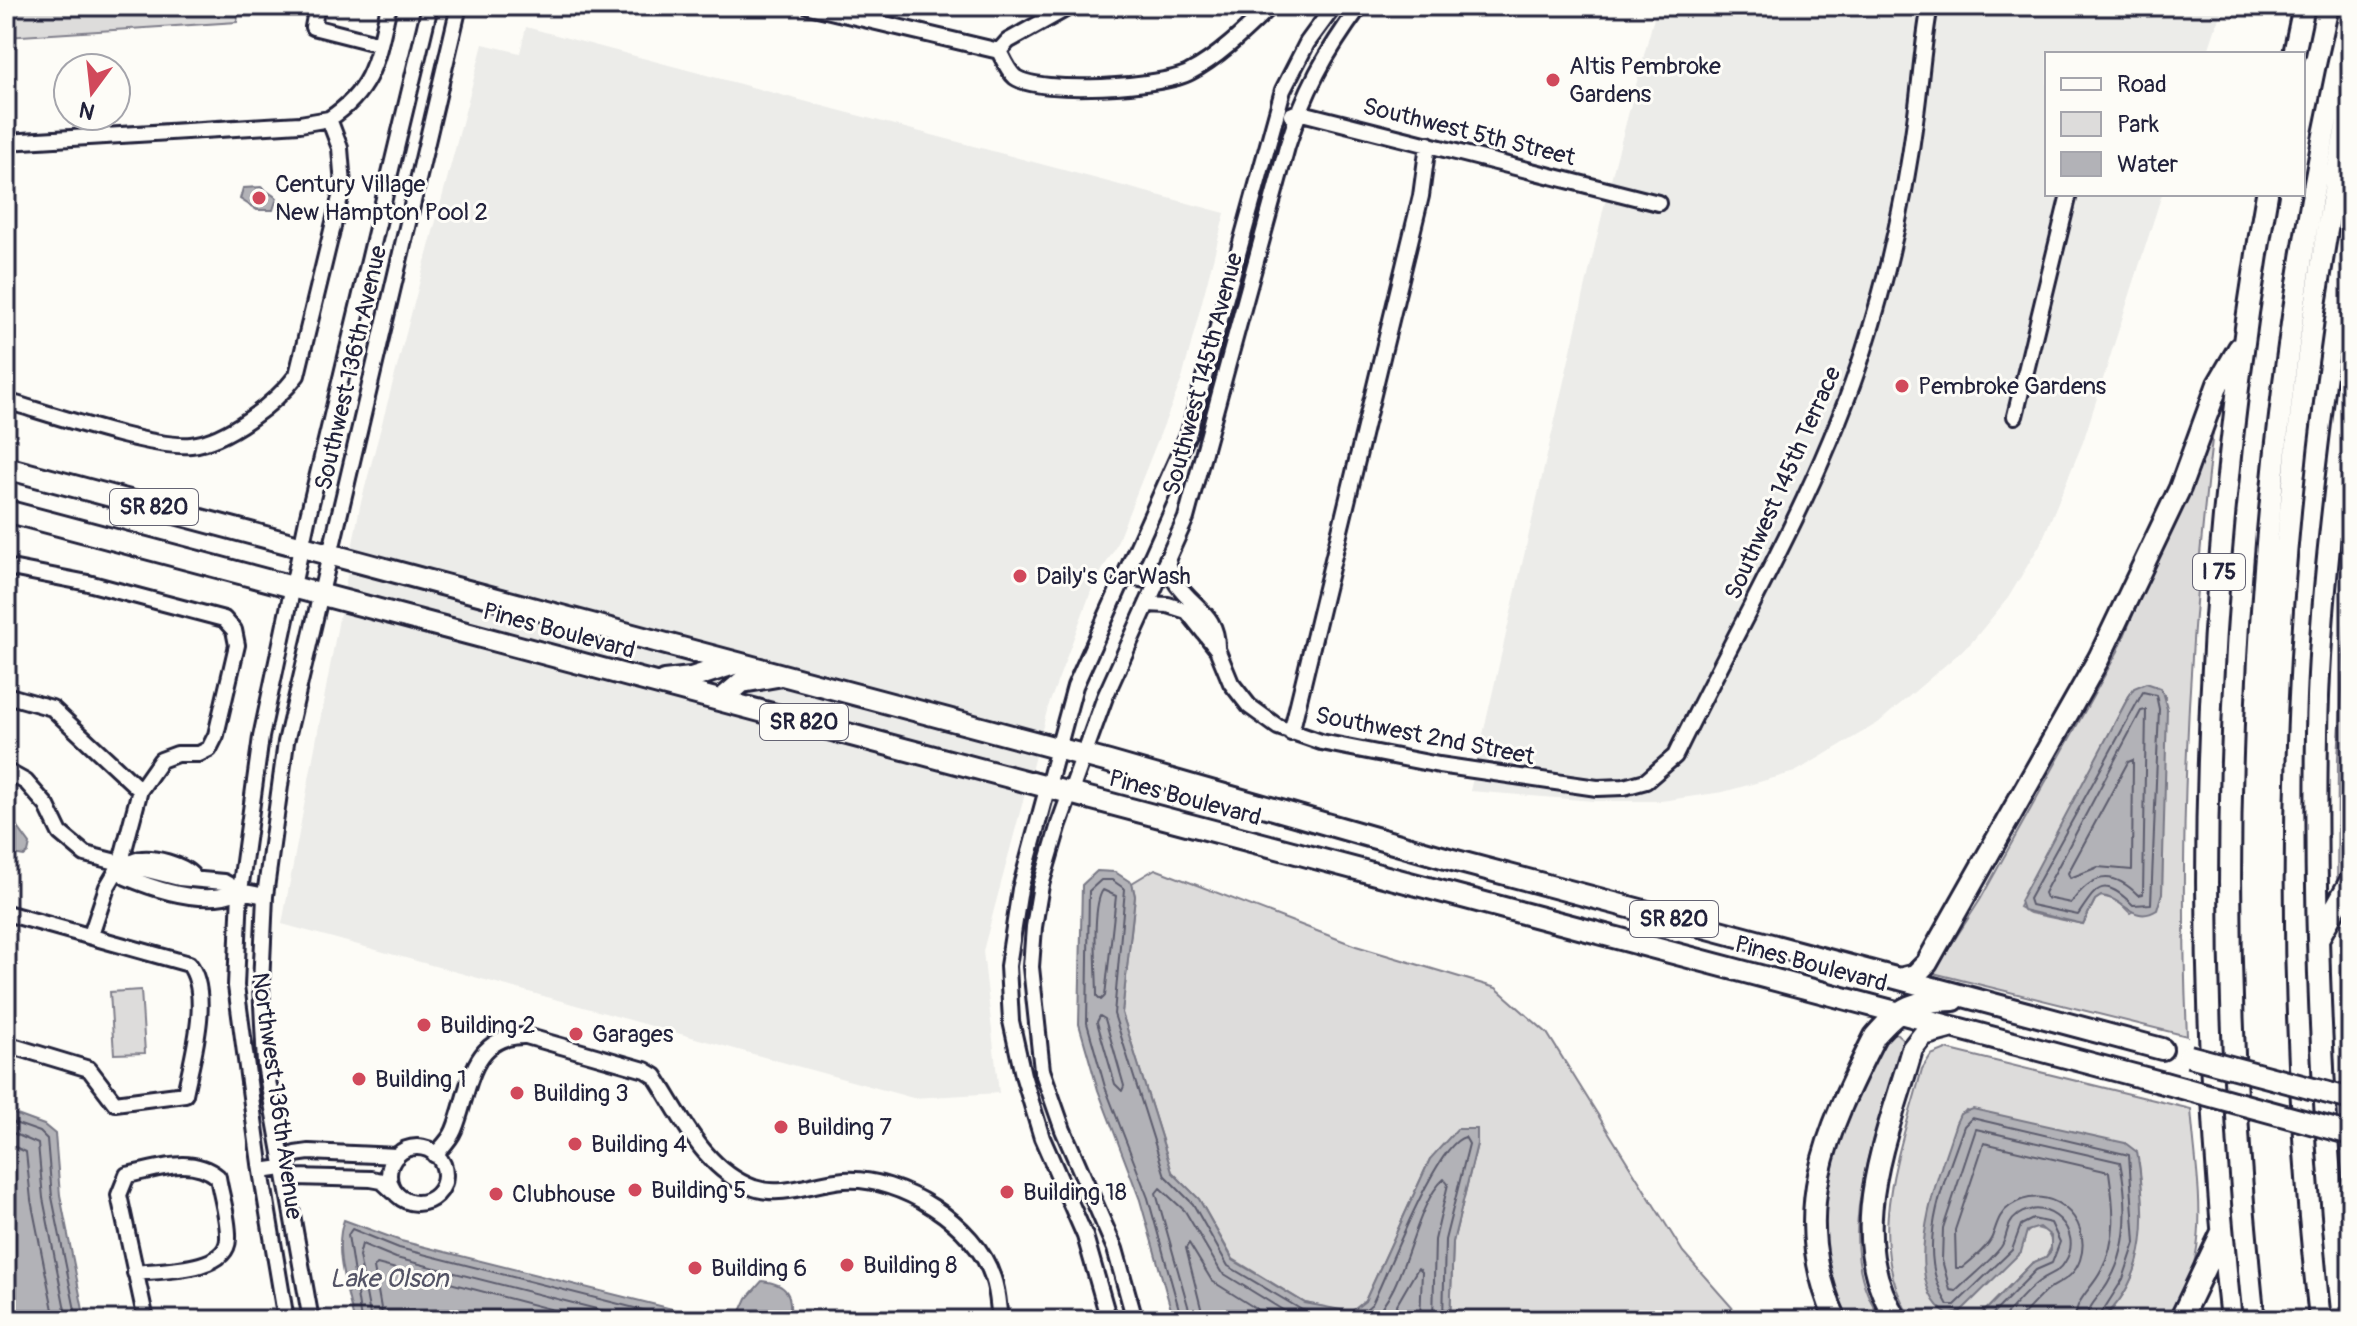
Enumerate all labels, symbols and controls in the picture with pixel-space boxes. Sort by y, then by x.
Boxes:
north arrow [52,52,132,132]
place label: Altis Pembroke Gardens [1569,52,1721,109]
legend [2045,52,2305,196]
text: Road [2117,70,2167,99]
marker: Altis Pembroke Gardens [1544,71,1562,89]
street label: Southwest 5th Street [1360,92,1578,172]
text: N [76,95,98,126]
text: Park [2117,110,2159,139]
text: Water [2117,150,2178,179]
place label: Century Village New Hampton Pool 2 [275,170,488,227]
marker: Century Village New Hampton Pool 2 [250,189,268,207]
street label: Southwest 136th Avenue [309,243,393,493]
street label: Southwest 145th Avenue [1157,249,1249,498]
street label: Southwest 145th Terrace [1719,362,1848,604]
place label: Pembroke Gardens [1918,372,2107,401]
marker: Pembroke Gardens [1893,377,1911,395]
road number: SR 820 [110,489,198,525]
road number: I 75 [2193,554,2245,590]
place label: Daily's CarWash [1036,562,1191,591]
marker: Daily's CarWash [1011,567,1029,585]
street label: Pines Boulevard [480,597,638,665]
street label: Southwest 2nd Street [1313,701,1537,772]
road number: SR 820 [760,704,848,740]
street label: Pines Boulevard [1106,764,1264,832]
road number: SR 820 [1630,901,1718,937]
street label: Pines Boulevard [1732,930,1890,998]
street label: Northwest 136th Avenue [245,971,309,1221]
place label: Building 2 [440,1011,536,1040]
marker: Building 2 [415,1016,433,1034]
place label: Garages [592,1020,674,1049]
marker: Garages [567,1025,585,1043]
place label: Building 1 [375,1065,467,1094]
marker: Building 1 [350,1070,368,1088]
place label: Building 3 [533,1079,629,1108]
marker: Building 3 [508,1084,526,1102]
place label: Building 7 [797,1113,892,1142]
marker: Building 7 [772,1118,790,1136]
place label: Building 4 [591,1130,687,1159]
marker: Building 4 [566,1135,584,1153]
place label: Building 5 [651,1176,746,1205]
place label: Building 18 [1023,1178,1127,1207]
place label: Clubhouse [512,1180,615,1209]
marker: Building 5 [626,1181,644,1199]
marker: Building 18 [998,1183,1016,1201]
marker: Clubhouse [487,1185,505,1203]
place label: Building 8 [863,1251,957,1280]
place label: Building 6 [711,1254,807,1283]
marker: Building 8 [838,1256,856,1274]
marker: Building 6 [686,1259,704,1277]
water label: Lake Olson [330,1263,450,1295]

